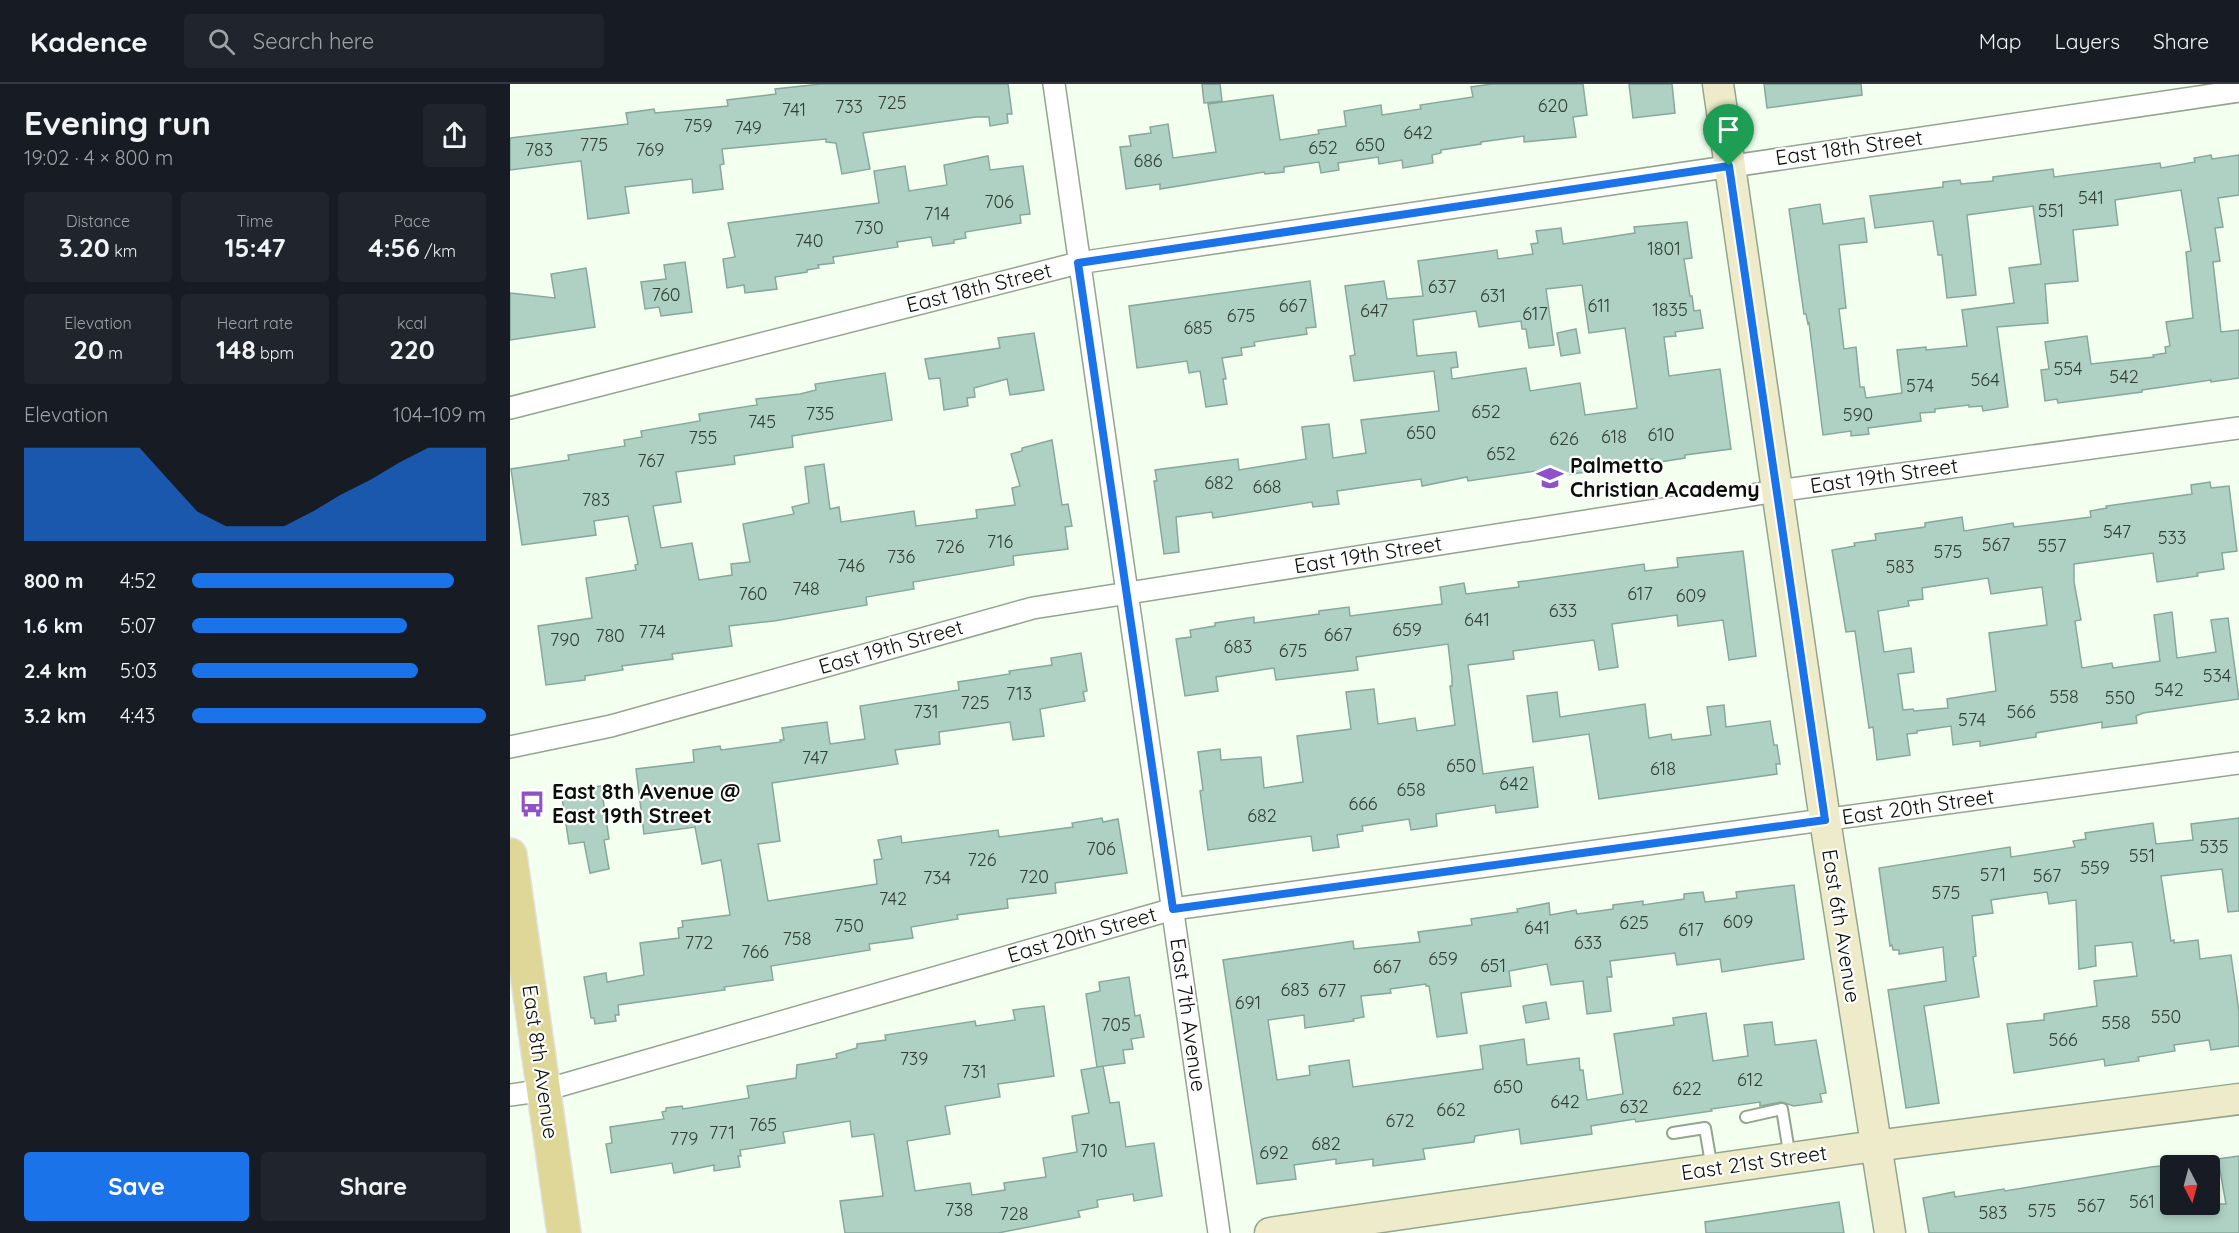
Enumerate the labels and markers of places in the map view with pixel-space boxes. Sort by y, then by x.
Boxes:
pin [1703,104,1754,166]
place label: Palmetto Christian Academy [1570,452,1759,502]
school or university icon: Palmetto Christian Academy [1535,463,1565,493]
place label: East 8th Avenue @ East 19th Street [552,778,740,828]
bus stop icon: East 8th Avenue @ East 19th Street [517,789,547,819]

